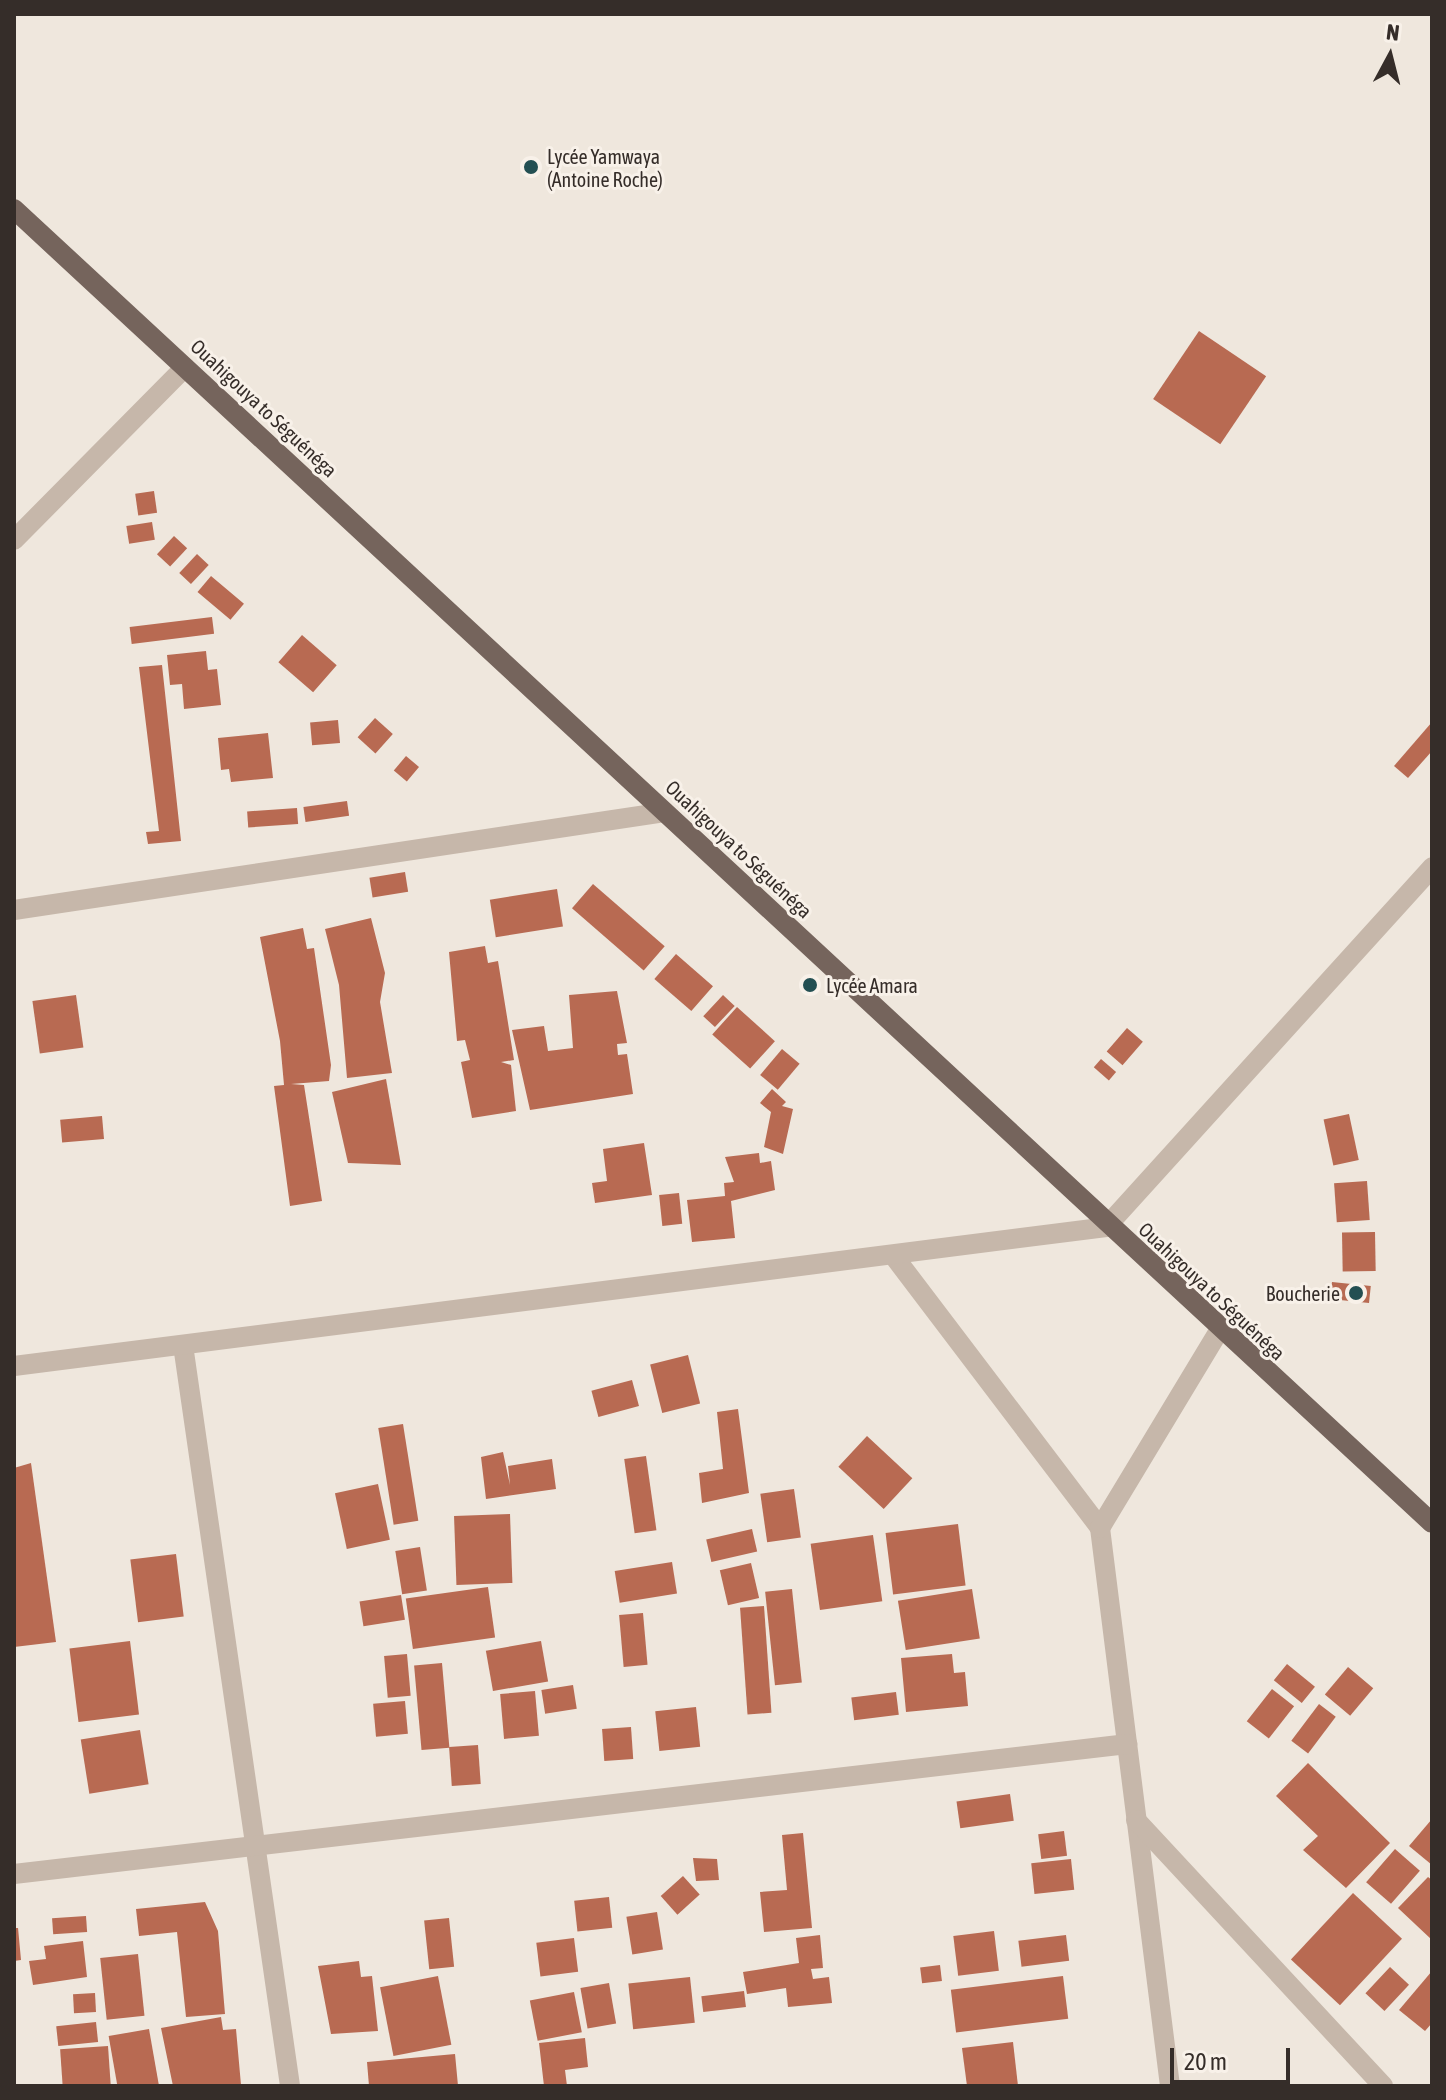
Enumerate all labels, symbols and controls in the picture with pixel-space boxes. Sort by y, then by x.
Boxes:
north arrow [1350,16,1430,96]
text: N [1385,18,1401,46]
place label: Lycée Yamwaya (Antoine Roche) [547,144,663,191]
marker: Lycée Yamwaya (Antoine Roche) [522,158,540,176]
street label: Ouahigouya to Séguénéga [186,334,342,482]
street label: Ouahigouya to Séguénéga [661,775,817,923]
place label: Lycée Amara [826,973,918,997]
marker: Lycée Amara [801,976,819,994]
street label: Ouahigouya to Séguénéga [1134,1217,1290,1365]
place label: Boucherie [1266,1281,1340,1305]
marker: Boucherie [1347,1284,1365,1302]
scale bar [1174,2032,1294,2082]
text: 20 m [1184,2048,1227,2075]

